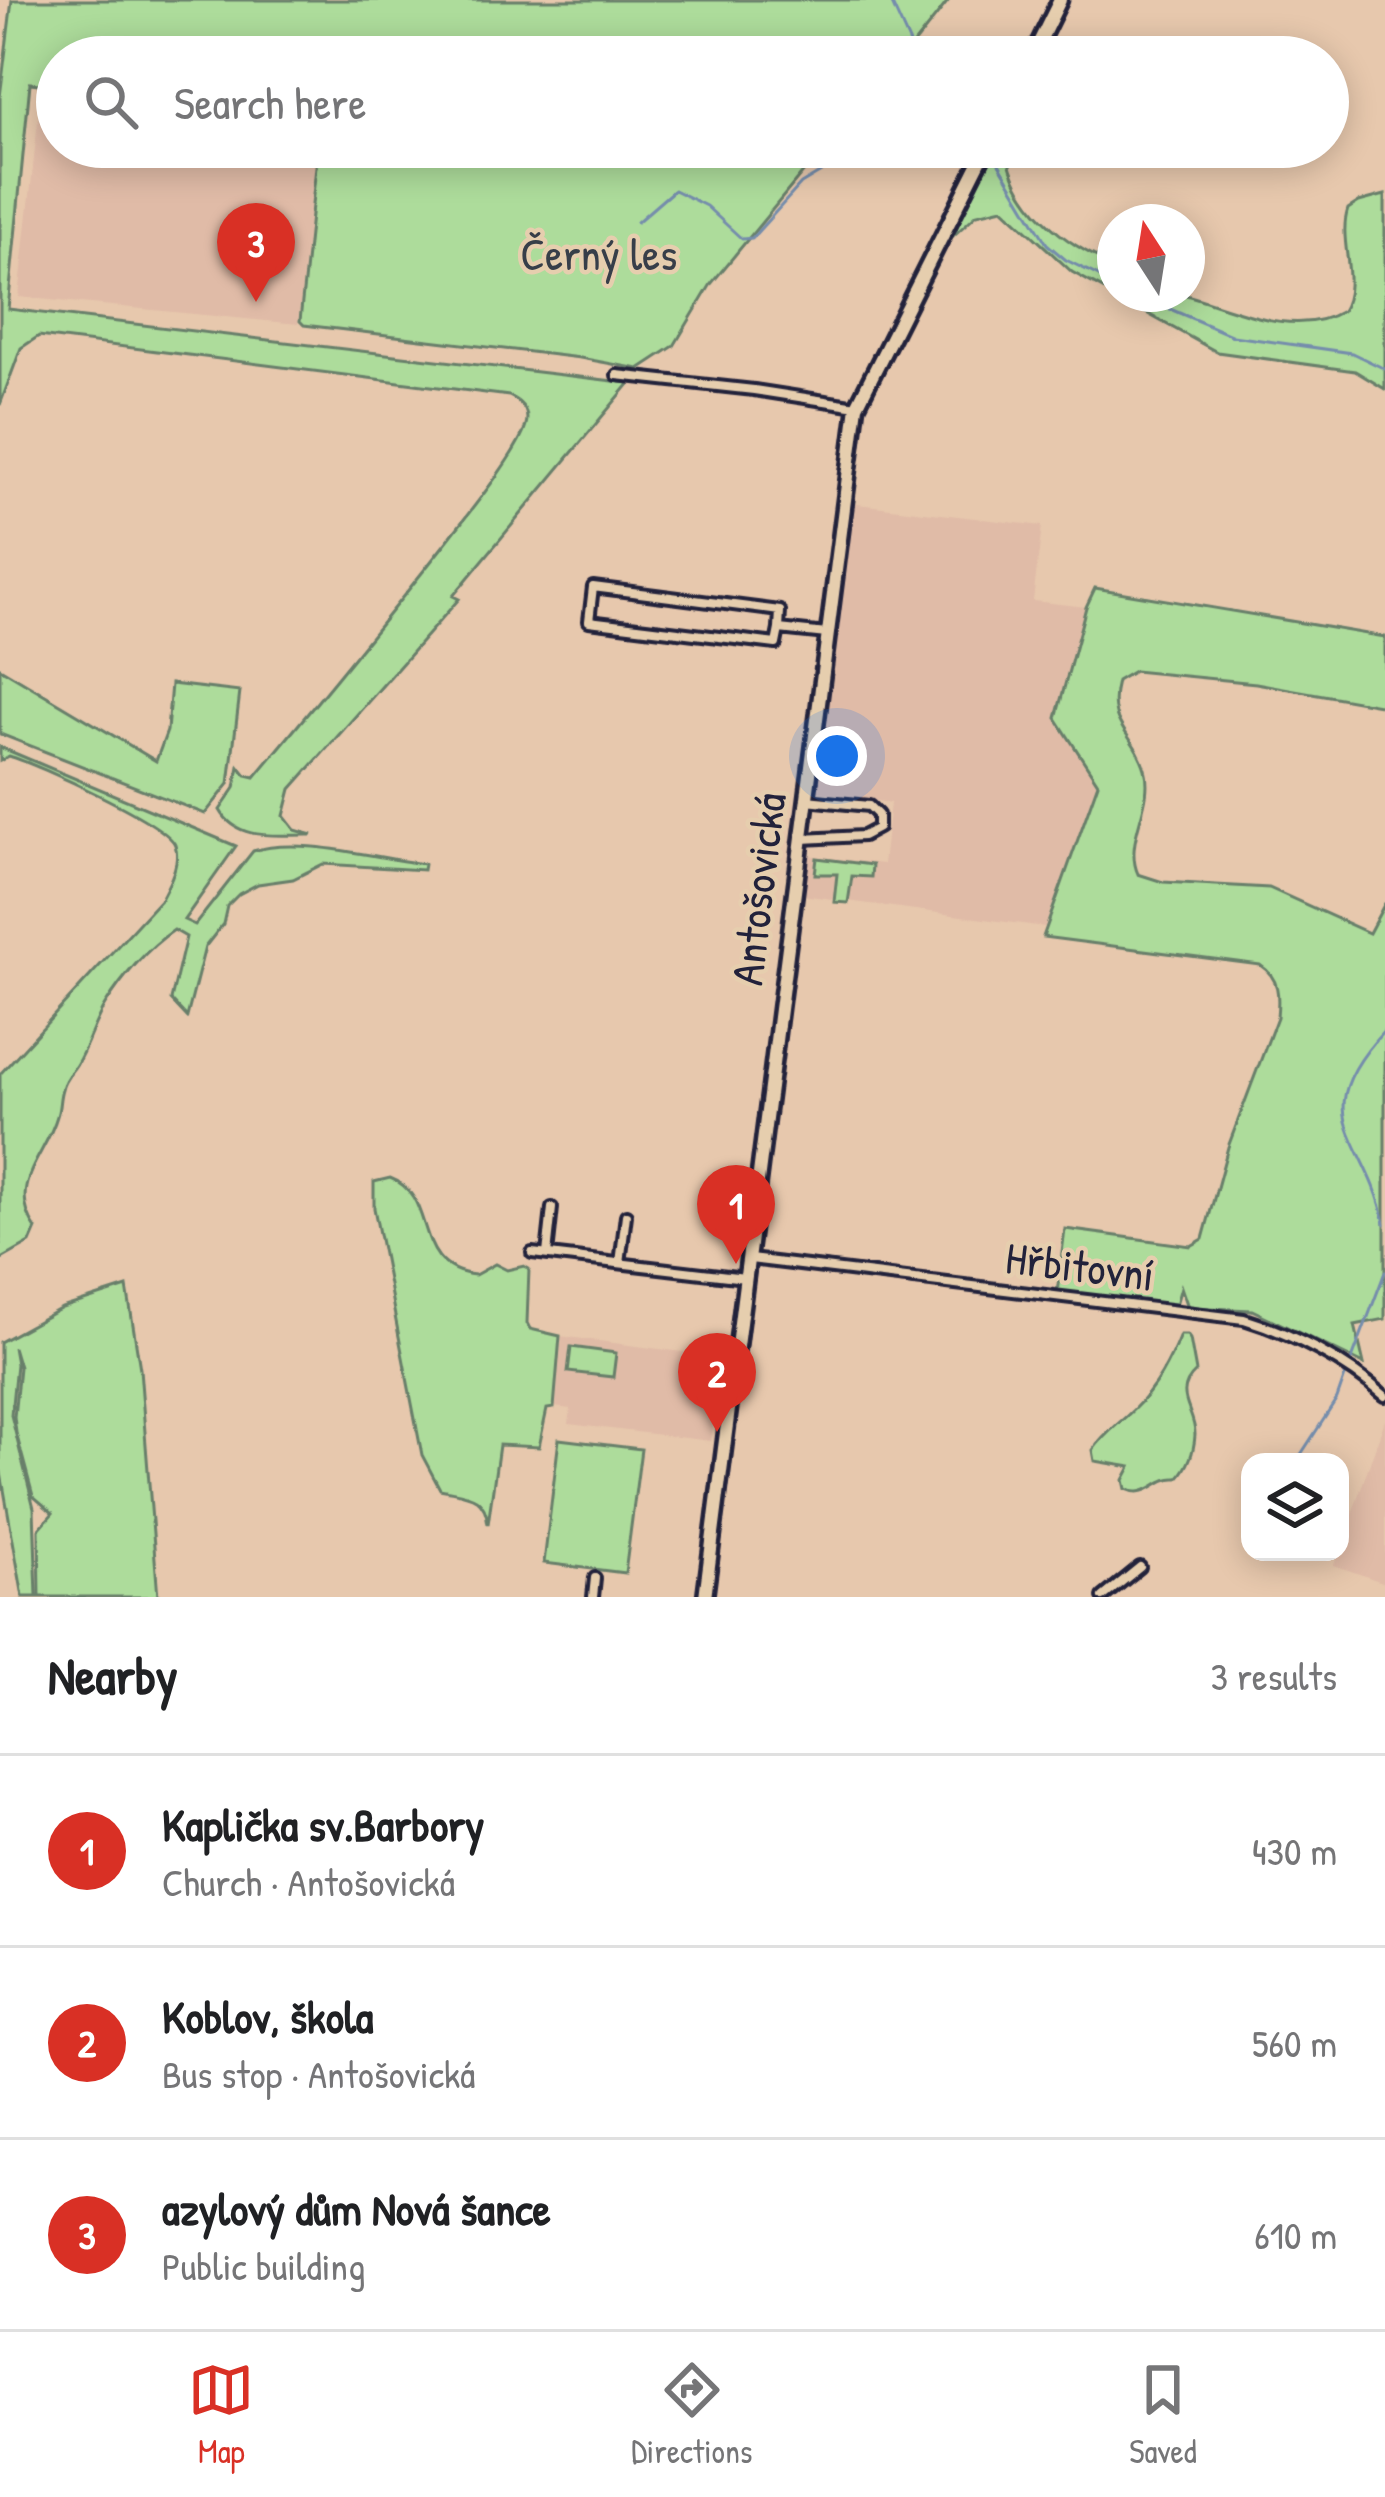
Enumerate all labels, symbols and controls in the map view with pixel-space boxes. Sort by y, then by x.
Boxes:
search box [36,36,1349,168]
icon: search [78,69,144,135]
text: Search here [174,72,366,133]
pin: 3 [217,203,295,302]
north arrow [1097,204,1205,312]
park label: Černý les [521,223,677,284]
your location [807,726,867,786]
street label: Antošovická [715,789,800,989]
pin: 1 [697,1165,775,1264]
street label: Hřbitovní [1002,1226,1158,1305]
pin: 2 [678,1333,756,1432]
map controls [1241,1453,1349,1561]
button: layers [1241,1453,1349,1561]
text: Nearby [48,1641,178,1710]
text: 3 results [1211,1649,1337,1702]
text: Kaplička sv.Barbory [162,1794,484,1855]
text: 1 [80,1824,94,1877]
text: 430 m [1252,1824,1337,1877]
text: Church · Antošovická [162,1855,455,1908]
text: Koblov, škola [162,1986,374,2047]
text: 2 [78,2016,96,2069]
text: 560 m [1252,2016,1337,2069]
text: Bus stop · Antošovická [162,2047,475,2100]
text: azylový dům Nová šance [162,2178,551,2239]
text: 3 [78,2208,96,2261]
text: 610 m [1254,2208,1337,2261]
text: Public building [162,2239,365,2292]
tab: Map [188,2357,254,2473]
tab: Directions [631,2357,753,2473]
tab: Saved [1129,2357,1197,2473]

